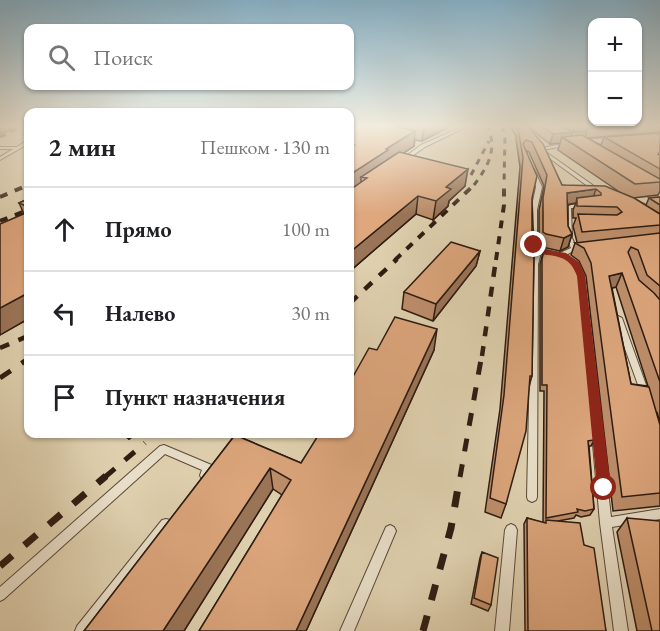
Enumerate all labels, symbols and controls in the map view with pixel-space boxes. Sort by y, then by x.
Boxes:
map controls [588,18,642,126]
button: + [588,18,642,72]
search box [24,24,354,90]
icon: search [45,41,78,74]
text: Поиск [93,43,153,72]
button: − [588,72,642,126]
text: 2 мин [48,130,116,164]
text: Пешком · 130 m [200,134,330,160]
icon: ahead [48,213,81,246]
text: Прямо [105,215,172,244]
text: 100 m [282,216,330,242]
route end [520,231,546,257]
icon: left [48,297,81,330]
text: Налево [105,299,175,328]
text: 30 m [291,300,330,326]
icon: arrive [48,381,81,414]
text: Пункт назначения [105,383,285,412]
route start [590,474,616,500]

